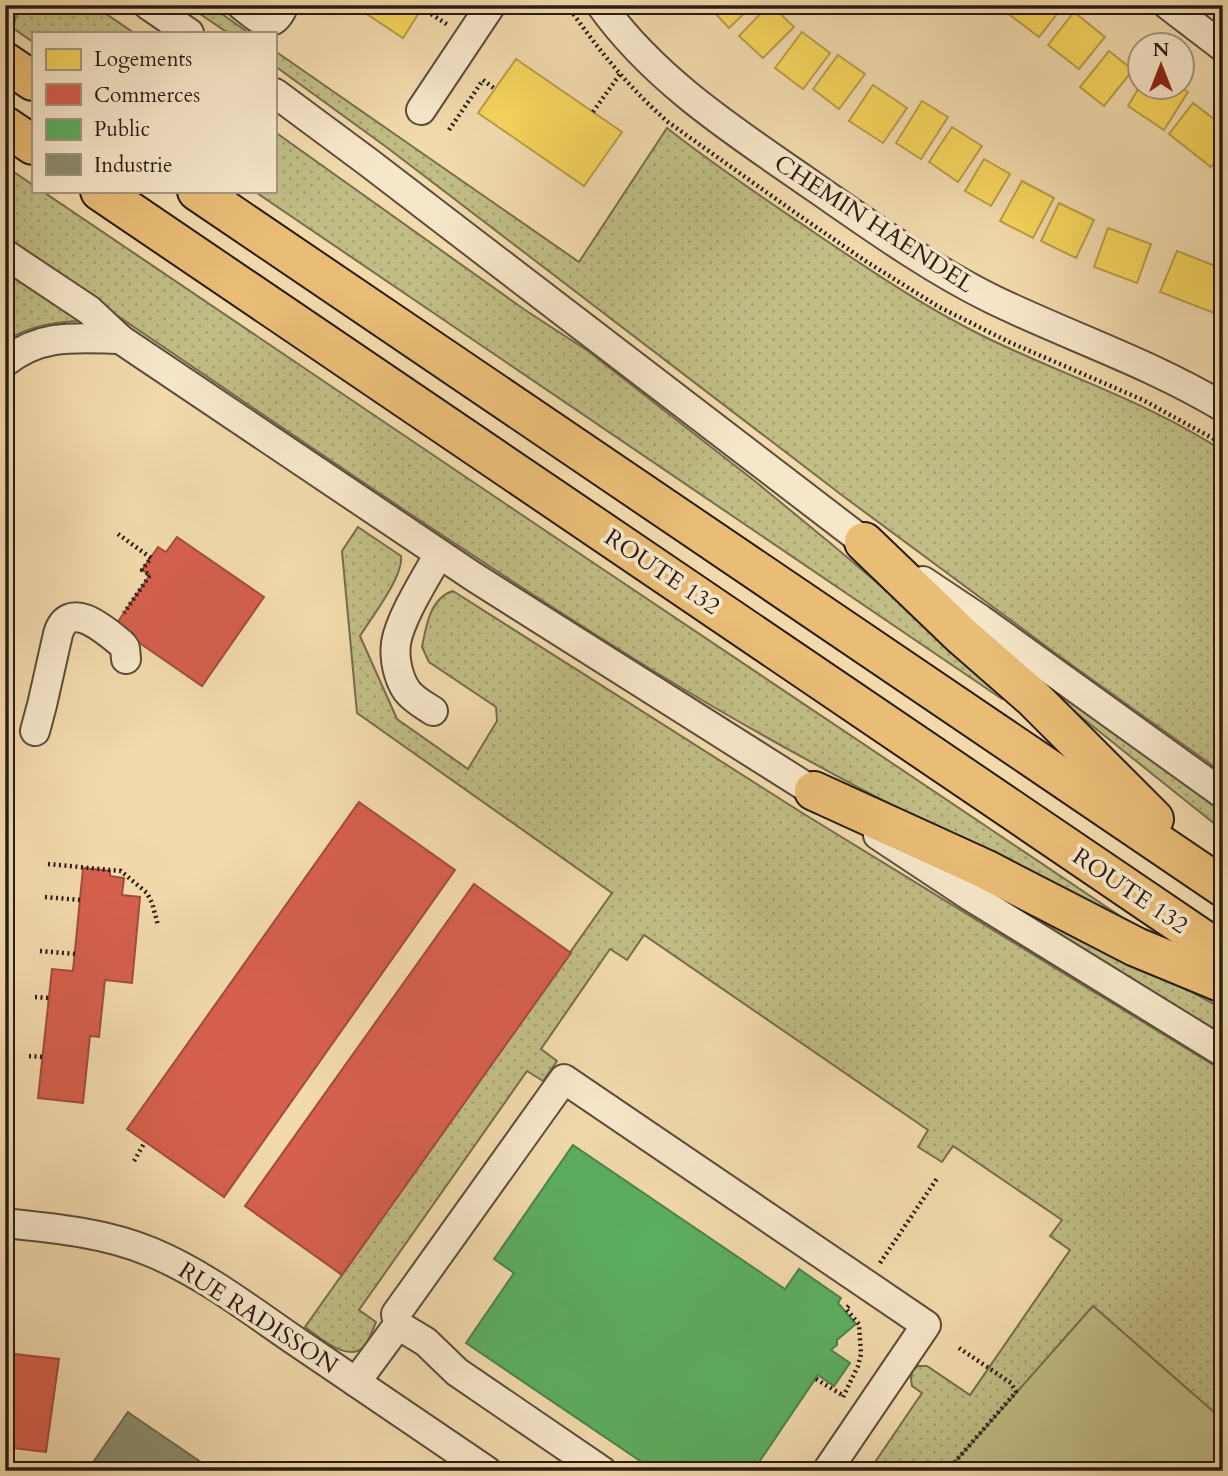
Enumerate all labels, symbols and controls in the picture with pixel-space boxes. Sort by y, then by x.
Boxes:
legend [32,32,276,192]
north arrow [1126,32,1196,102]
text: N [1153,37,1170,63]
text: Logements [94,45,192,74]
text: Commerces [94,81,200,110]
text: Public [94,115,150,144]
street label: CHEMIN HAENDEL [768,147,981,301]
text: Industrie [94,151,173,180]
street label: ROUTE 132 [598,521,726,623]
street label: ROUTE 132 [1066,840,1194,942]
street label: RUE RADISSON [172,1254,345,1382]

